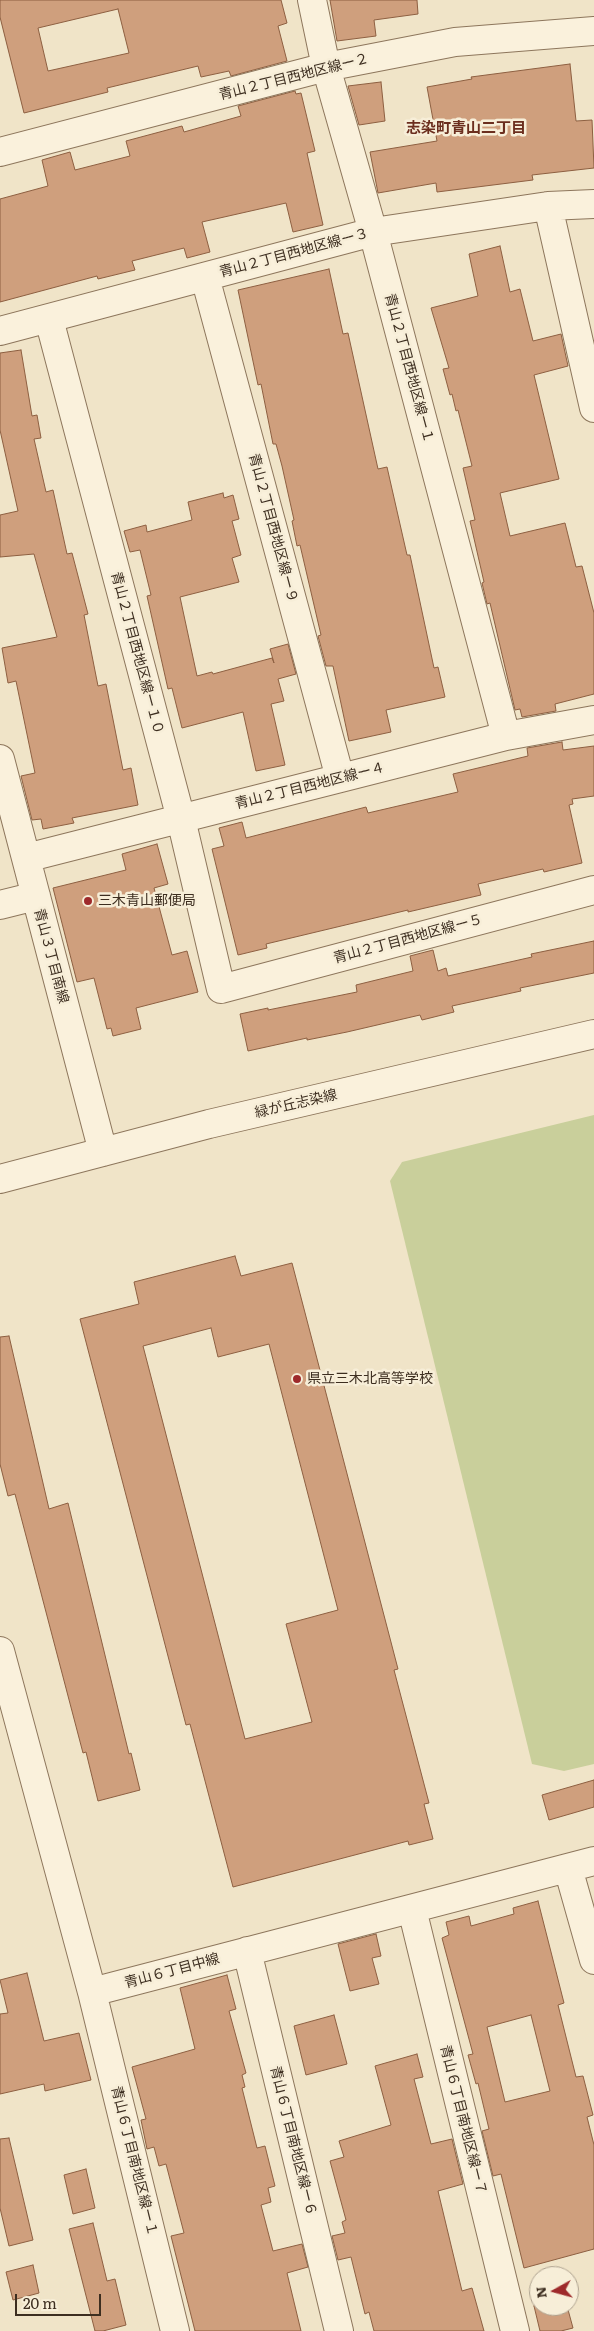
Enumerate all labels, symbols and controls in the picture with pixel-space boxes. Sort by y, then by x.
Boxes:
street label: 青山２丁目西地区線ー２ [217,50,371,104]
district label: 志染町青山二丁目 [406,120,526,138]
street label: 青山２丁目西地区線ー３ [217,225,371,281]
street label: 青山２丁目西地区線ー１ [381,291,437,445]
street label: 青山２丁目西地区線ー９ [245,451,301,605]
street label: 青山２丁目西地区線ー１０ [107,570,167,736]
street label: 青山２丁目西地区線ー４ [233,759,387,813]
place label: 三木青山郵便局 [98,893,196,909]
marker: 三木青山郵便局 [82,895,94,907]
street label: 青山３丁目南線 [30,906,72,1006]
street label: 青山２丁目西地区線ー５ [331,911,485,967]
street label: 緑が丘志染線 [253,1086,339,1122]
place label: 県立三木北高等学校 [307,1371,433,1387]
marker: 県立三木北高等学校 [291,1373,303,1385]
street label: 青山６丁目中線 [122,1950,222,1992]
street label: 青山６丁目南地区線ー７ [436,2043,490,2197]
street label: 青山６丁目南地区線ー６ [266,2064,320,2218]
street label: 青山６丁目南地区線ー１ [107,2084,161,2238]
north arrow [529,2266,579,2316]
scale bar [18,2284,104,2316]
text: N [529,2286,551,2300]
text: 20 m [23,2291,57,2314]

